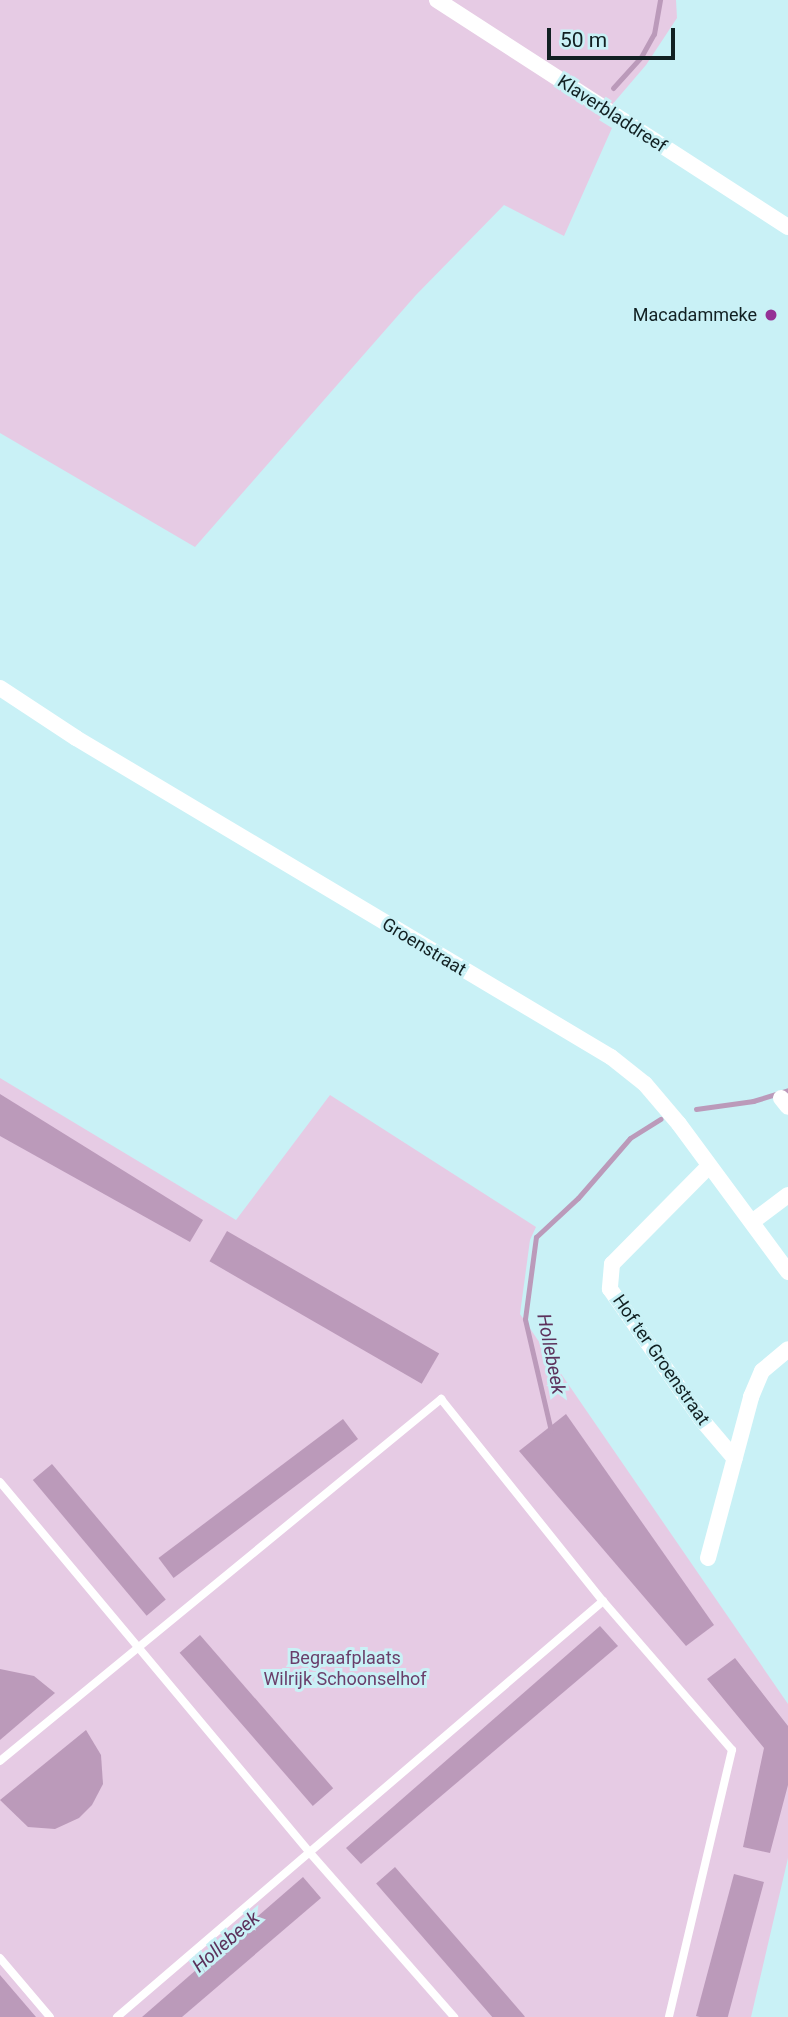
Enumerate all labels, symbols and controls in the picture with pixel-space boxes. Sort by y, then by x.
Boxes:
scale bar [550,14,678,58]
text: 50 m [560,28,607,52]
street label: Klaverbladdreef [554,71,670,157]
place label: Macadammeke [633,304,757,326]
marker: Macadammeke [763,307,779,323]
street label: Groenstraat [378,913,470,981]
street label: Hof ter Groenstraat [608,1291,714,1429]
water label: Hollebeek [532,1312,570,1396]
park label: Begraafplaats Wilrijk Schoonselhof [263,1648,427,1690]
water label: Hollebeek [188,1907,264,1977]

